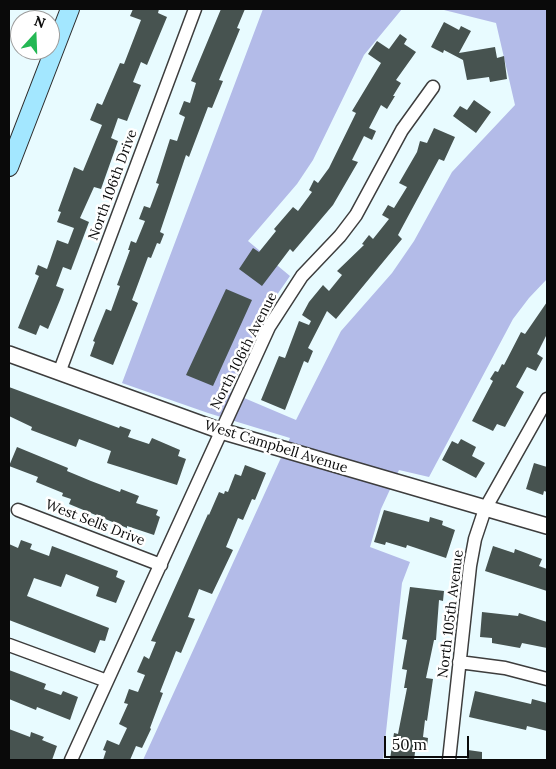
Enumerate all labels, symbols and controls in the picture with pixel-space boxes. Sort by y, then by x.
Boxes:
north arrow [10,10,60,60]
text: N [32,12,48,32]
street label: North 106th Drive [85,127,141,243]
street label: North 106th Avenue [207,290,281,412]
street label: West Campbell Avenue [202,417,350,477]
street label: West Sells Drive [43,496,147,550]
street label: North 105th Avenue [435,549,467,679]
scale bar [386,726,471,758]
text: 50 m [392,735,427,754]

